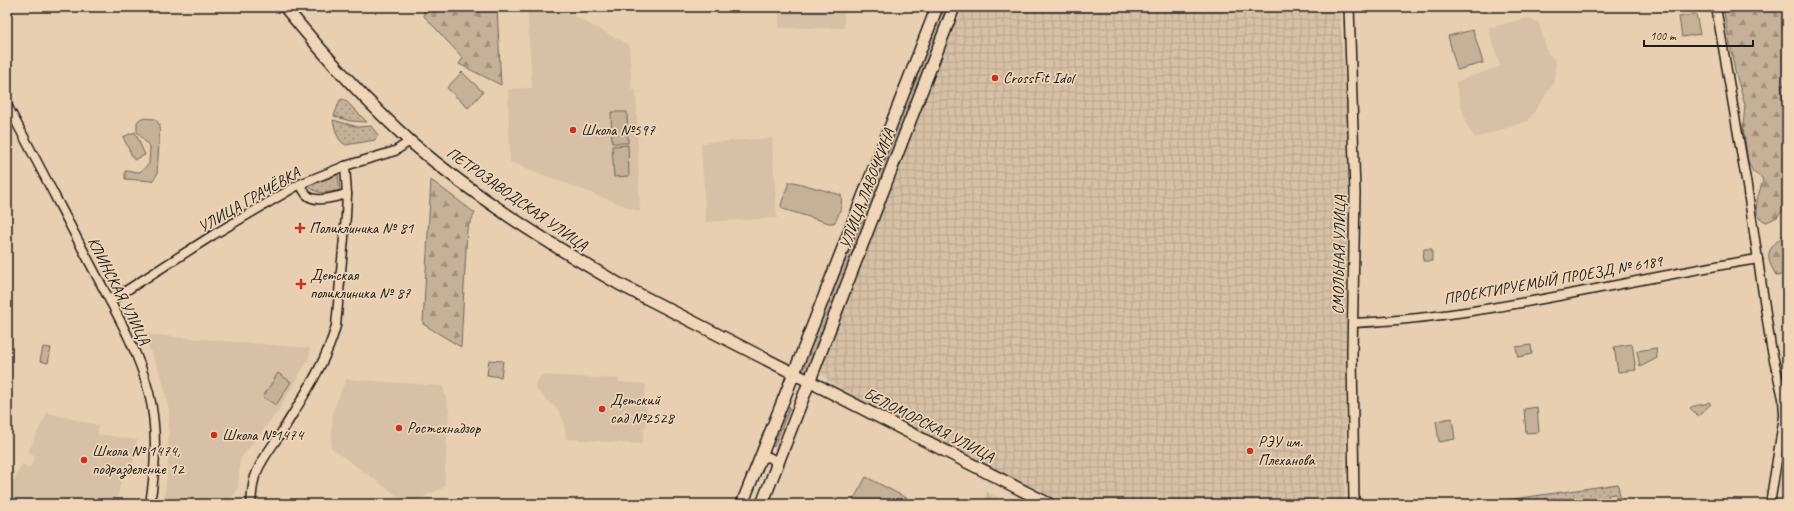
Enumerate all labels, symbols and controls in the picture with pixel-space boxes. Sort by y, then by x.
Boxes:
scale bar [1644,22,1753,48]
text: 100 m [1650,28,1677,44]
place label: CrossFit Idol [1003,68,1077,88]
marker: CrossFit Idol [990,73,1000,83]
place label: Школа №597 [581,120,656,140]
marker: Школа №597 [568,125,578,135]
street label: УЛИЦА ЛАВОЧКИНА [835,125,899,252]
street label: ПЕТРОЗАВОДСКАЯ УЛИЦА [443,143,592,256]
street label: УЛИЦА ГРАЧЁВКА [195,162,304,237]
street label: СМОЛЬНАЯ УЛИЦА [1328,194,1350,315]
place label: Поликлиника № 81 [309,218,414,238]
marker: Поликлиника № 81 [294,222,306,234]
street label: КЛИНСКАЯ УЛИЦА [83,234,155,349]
street label: ПРОЕКТИРУЕМЫЙ ПРОЕЗД № 6189 [1442,251,1666,309]
place label: Детская поликлиника № 87 [310,265,411,303]
marker: Детская поликлиника № 87 [295,278,307,290]
street label: БЕЛОМОРСКАЯ УЛИЦА [860,383,998,467]
place label: Детский сад №2528 [610,390,675,428]
marker: Детский сад №2528 [597,404,607,414]
place label: Ростехнадзор [407,418,481,438]
marker: Ростехнадзор [394,423,404,433]
place label: Школа №1474 [222,425,305,445]
marker: Школа №1474 [209,430,219,440]
place label: РЭУ им. Плеханова [1258,432,1316,470]
place label: Школа № 1474, подразделение 12 [92,441,185,479]
marker: РЭУ им. Плеханова [1245,446,1255,456]
marker: Школа № 1474, подразделение 12 [79,455,89,465]

